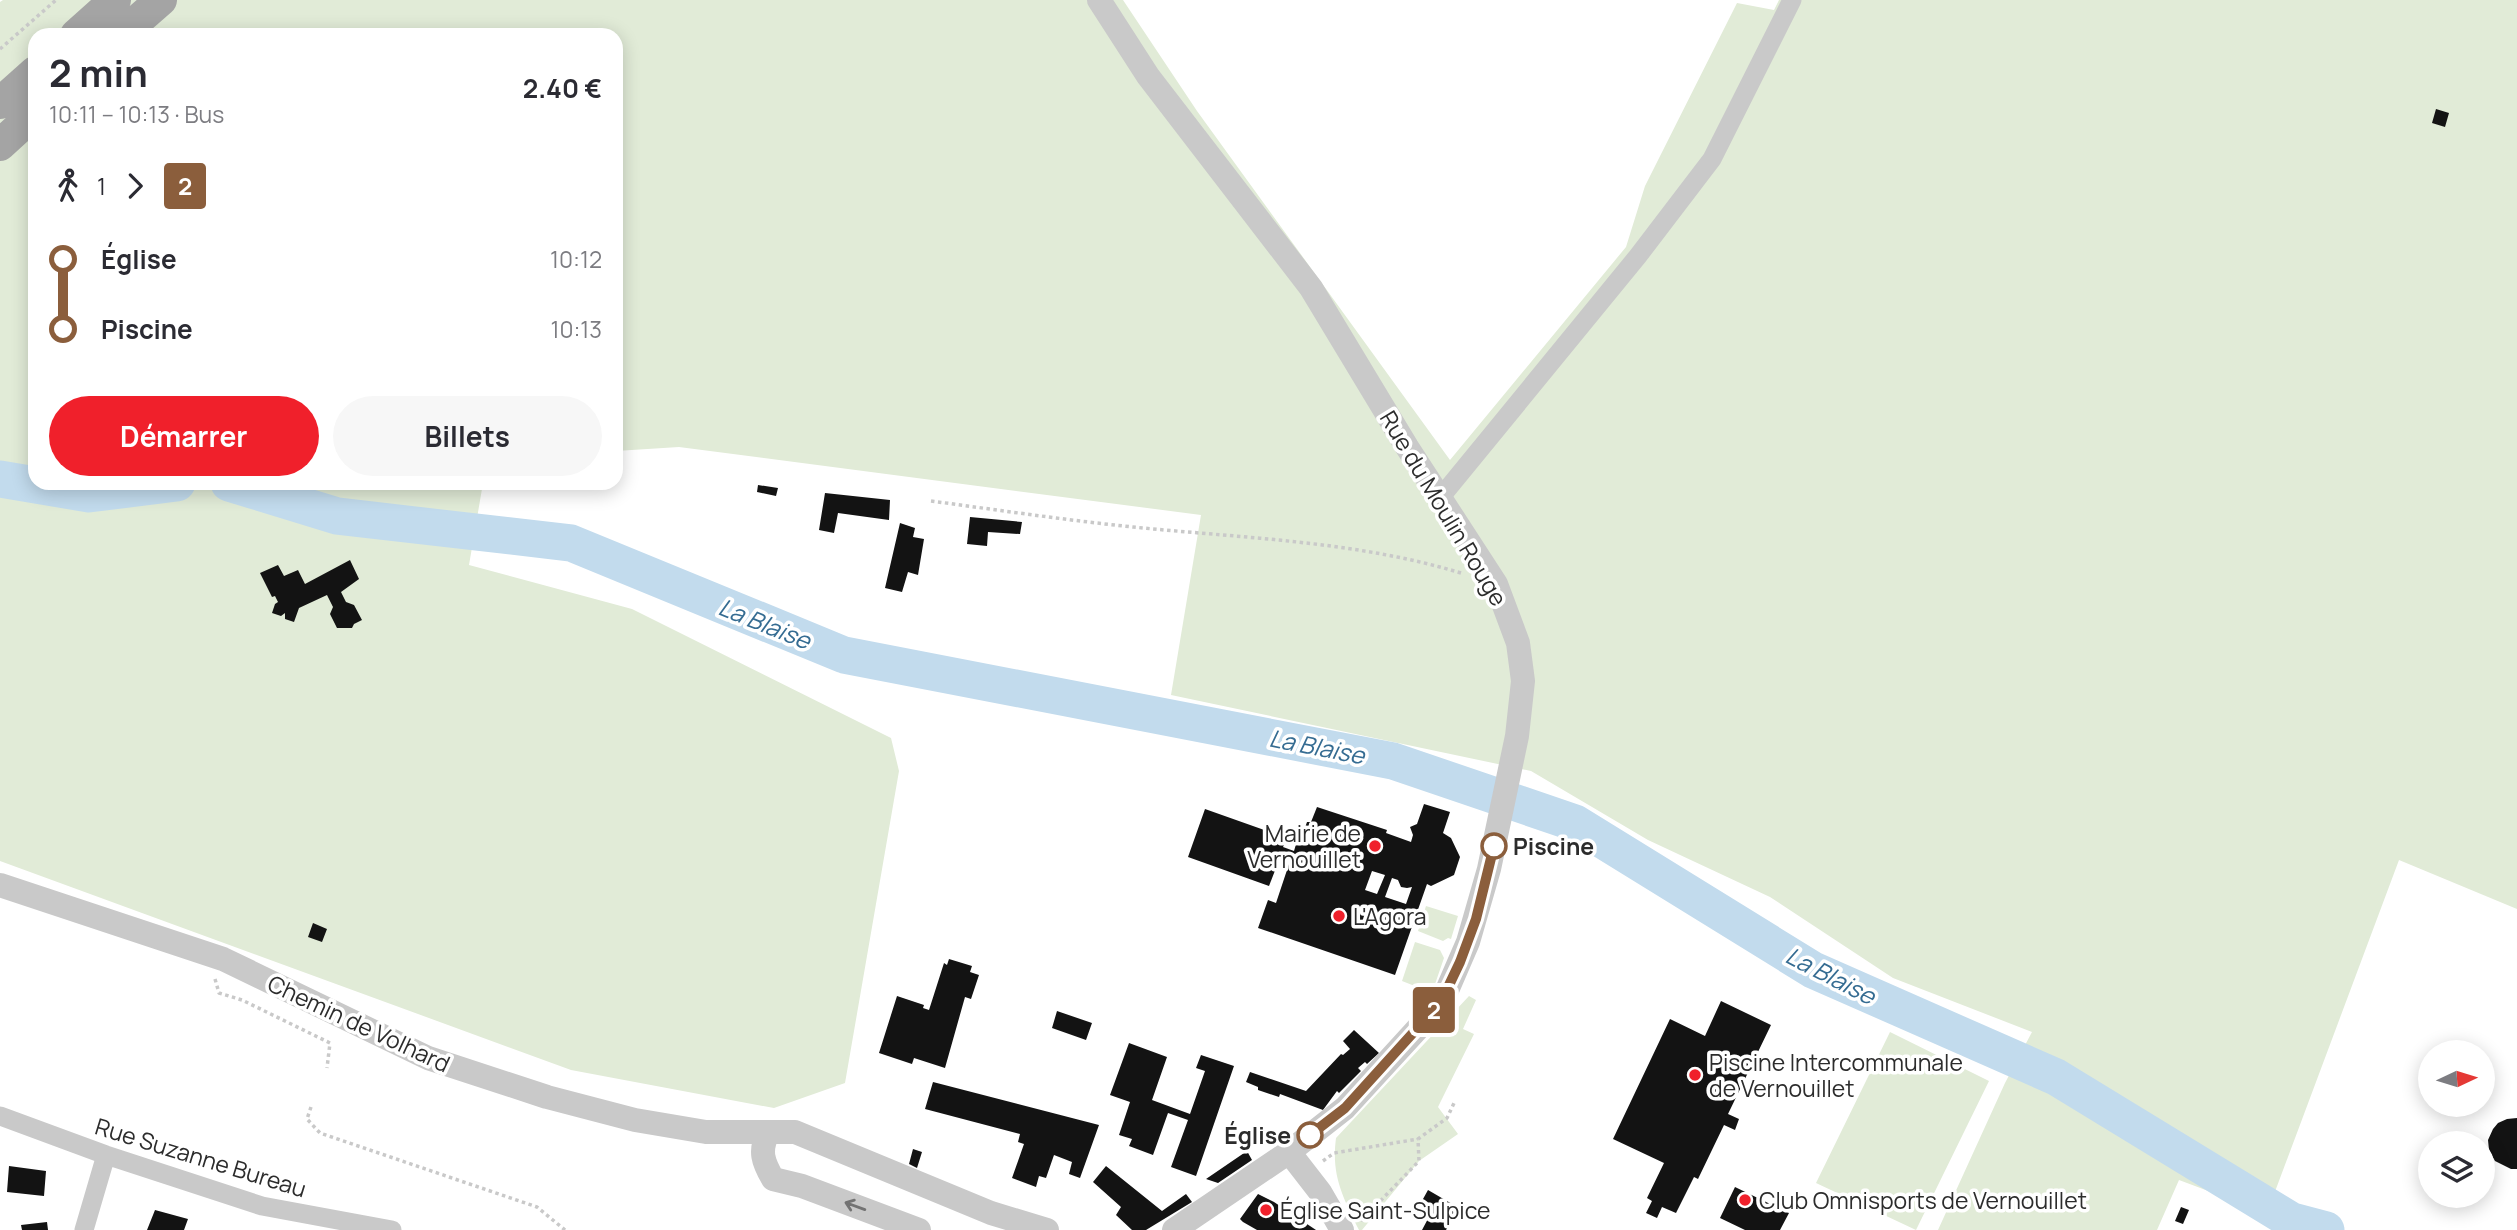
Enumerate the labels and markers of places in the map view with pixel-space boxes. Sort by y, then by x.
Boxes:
place label: Mairie de Vernouillet [1247,817,1361,875]
place label: Piscine [1513,830,1594,862]
marker: Piscine [1481,833,1507,859]
marker: Mairie de Vernouillet [1367,838,1383,854]
place label: L'Agora [1353,900,1427,932]
marker: L'Agora [1331,908,1347,924]
place label: Piscine Intercommunale de Vernouillet [1709,1046,1963,1104]
marker: Piscine Intercommunale de Vernouillet [1687,1067,1703,1083]
place label: Église [1224,1119,1291,1151]
marker: Église [1297,1122,1323,1148]
place label: Club Omnisports de Vernouillet [1759,1184,2087,1216]
marker: Club Omnisports de Vernouillet [1737,1192,1753,1208]
place label: Église Saint-Sulpice [1280,1194,1490,1226]
marker: Église Saint-Sulpice [1258,1202,1274,1218]

